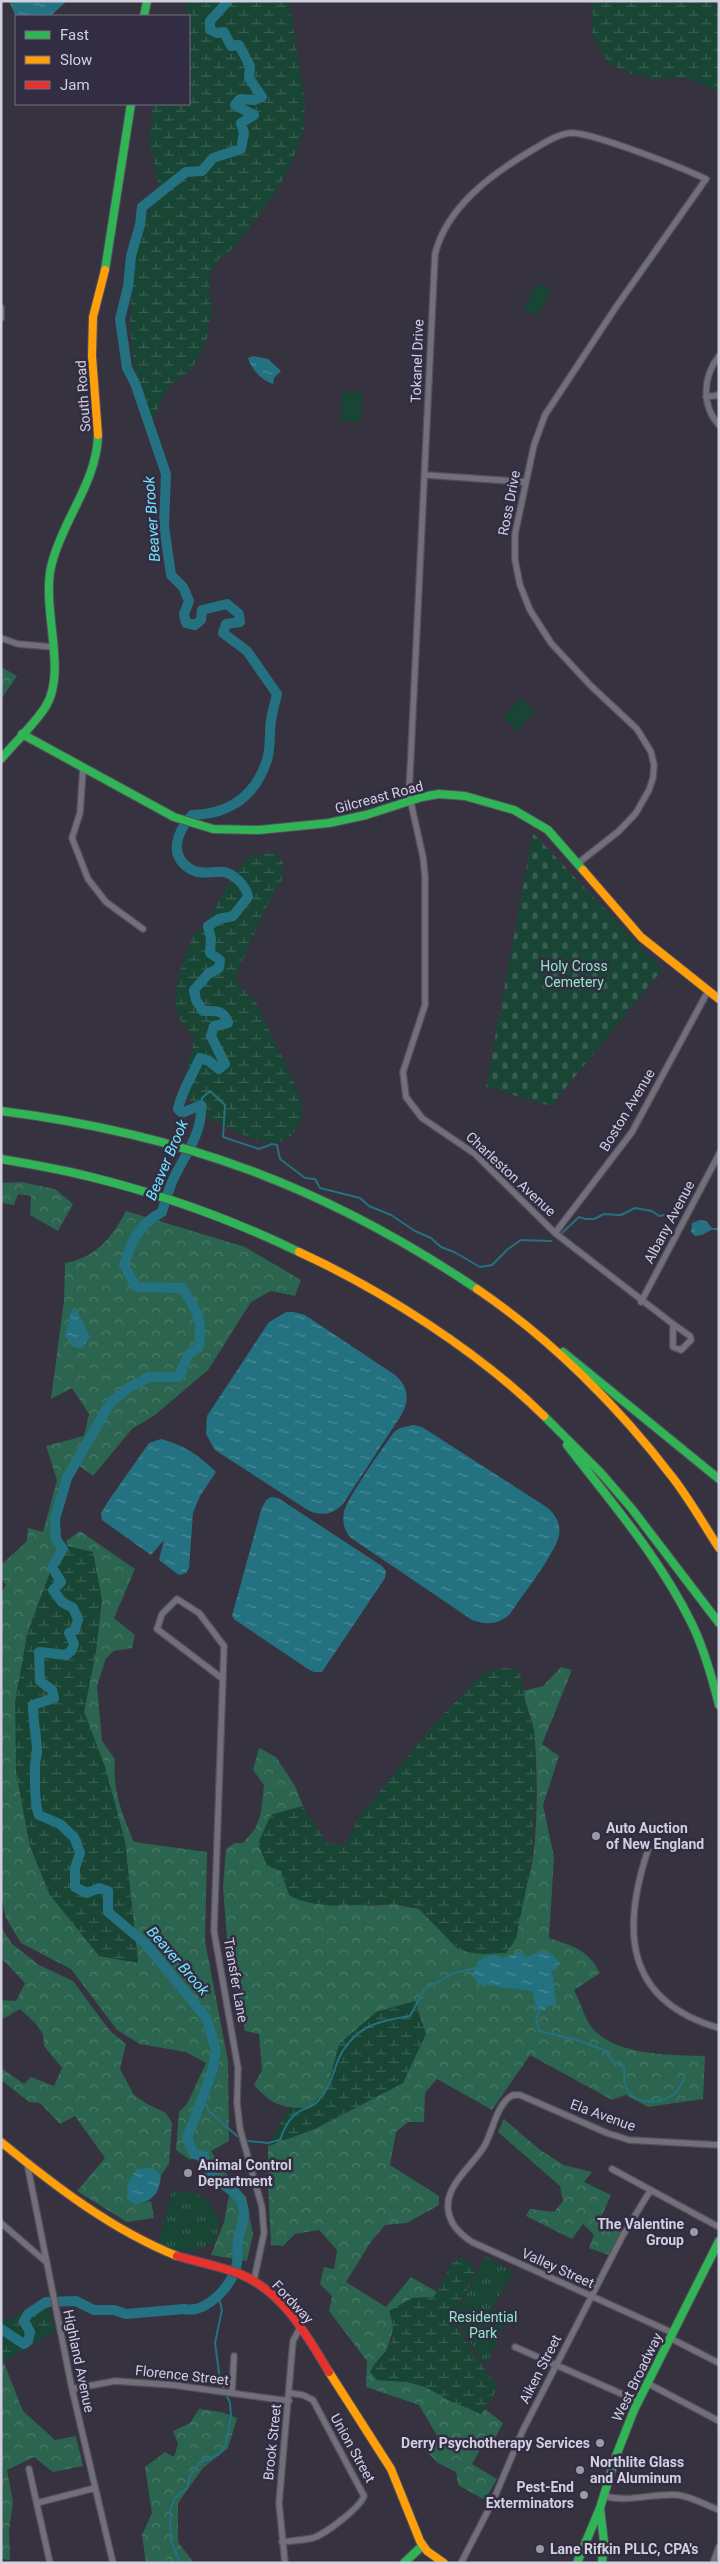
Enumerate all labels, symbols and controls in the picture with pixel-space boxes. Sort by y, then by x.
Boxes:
legend [15,15,190,105]
text: Fast [60,26,89,44]
text: Slow [60,51,92,69]
text: Jam [60,76,90,94]
street label: Tokanel Drive [408,319,426,403]
street label: South Road [73,360,93,432]
street label: Ross Drive [495,469,523,537]
water label: Beaver Brook [140,475,164,562]
street label: Gilcreast Road [333,778,425,816]
park label: Holy Cross Cemetery [540,958,608,990]
street label: Boston Avenue [596,1066,658,1154]
water label: Beaver Brook [142,1116,192,1203]
street label: Charleston Avenue [463,1128,559,1220]
street label: Albany Avenue [640,1178,698,1266]
place label: Auto Auction of New England [606,1820,704,1852]
marker: Auto Auction of New England [590,1830,602,1842]
water label: Beaver Brook [143,1923,213,2000]
street label: Transfer Lane [221,1936,251,2024]
street label: Ela Avenue [568,2096,638,2134]
place label: Animal Control Department [198,2157,292,2189]
marker: Animal Control Department [182,2167,194,2179]
place label: The Valentine Group [597,2216,684,2248]
marker: The Valentine Group [688,2226,700,2238]
street label: Valley Street [519,2245,597,2291]
street label: Fordway [269,2277,317,2327]
street label: Highland Avenue [60,2308,98,2414]
park label: Residential Park [449,2309,517,2341]
street label: West Broadway [609,2330,665,2424]
street label: Aiken Street [516,2332,564,2406]
street label: Florence Street [134,2362,230,2388]
street label: Brook Street [260,2403,284,2481]
street label: Union Street [327,2411,379,2486]
place label: Derry Psychotherapy Services [401,2435,590,2451]
marker: Derry Psychotherapy Services [594,2437,606,2449]
place label: Northlite Glass and Aluminum [590,2454,684,2486]
marker: Northlite Glass and Aluminum [574,2464,586,2476]
place label: Pest-End Exterminators [486,2479,574,2511]
marker: Pest-End Exterminators [578,2489,590,2501]
place label: Lane Rifkin PLLC, CPA's [550,2541,698,2557]
marker: Lane Rifkin PLLC, CPA's [534,2543,546,2555]

